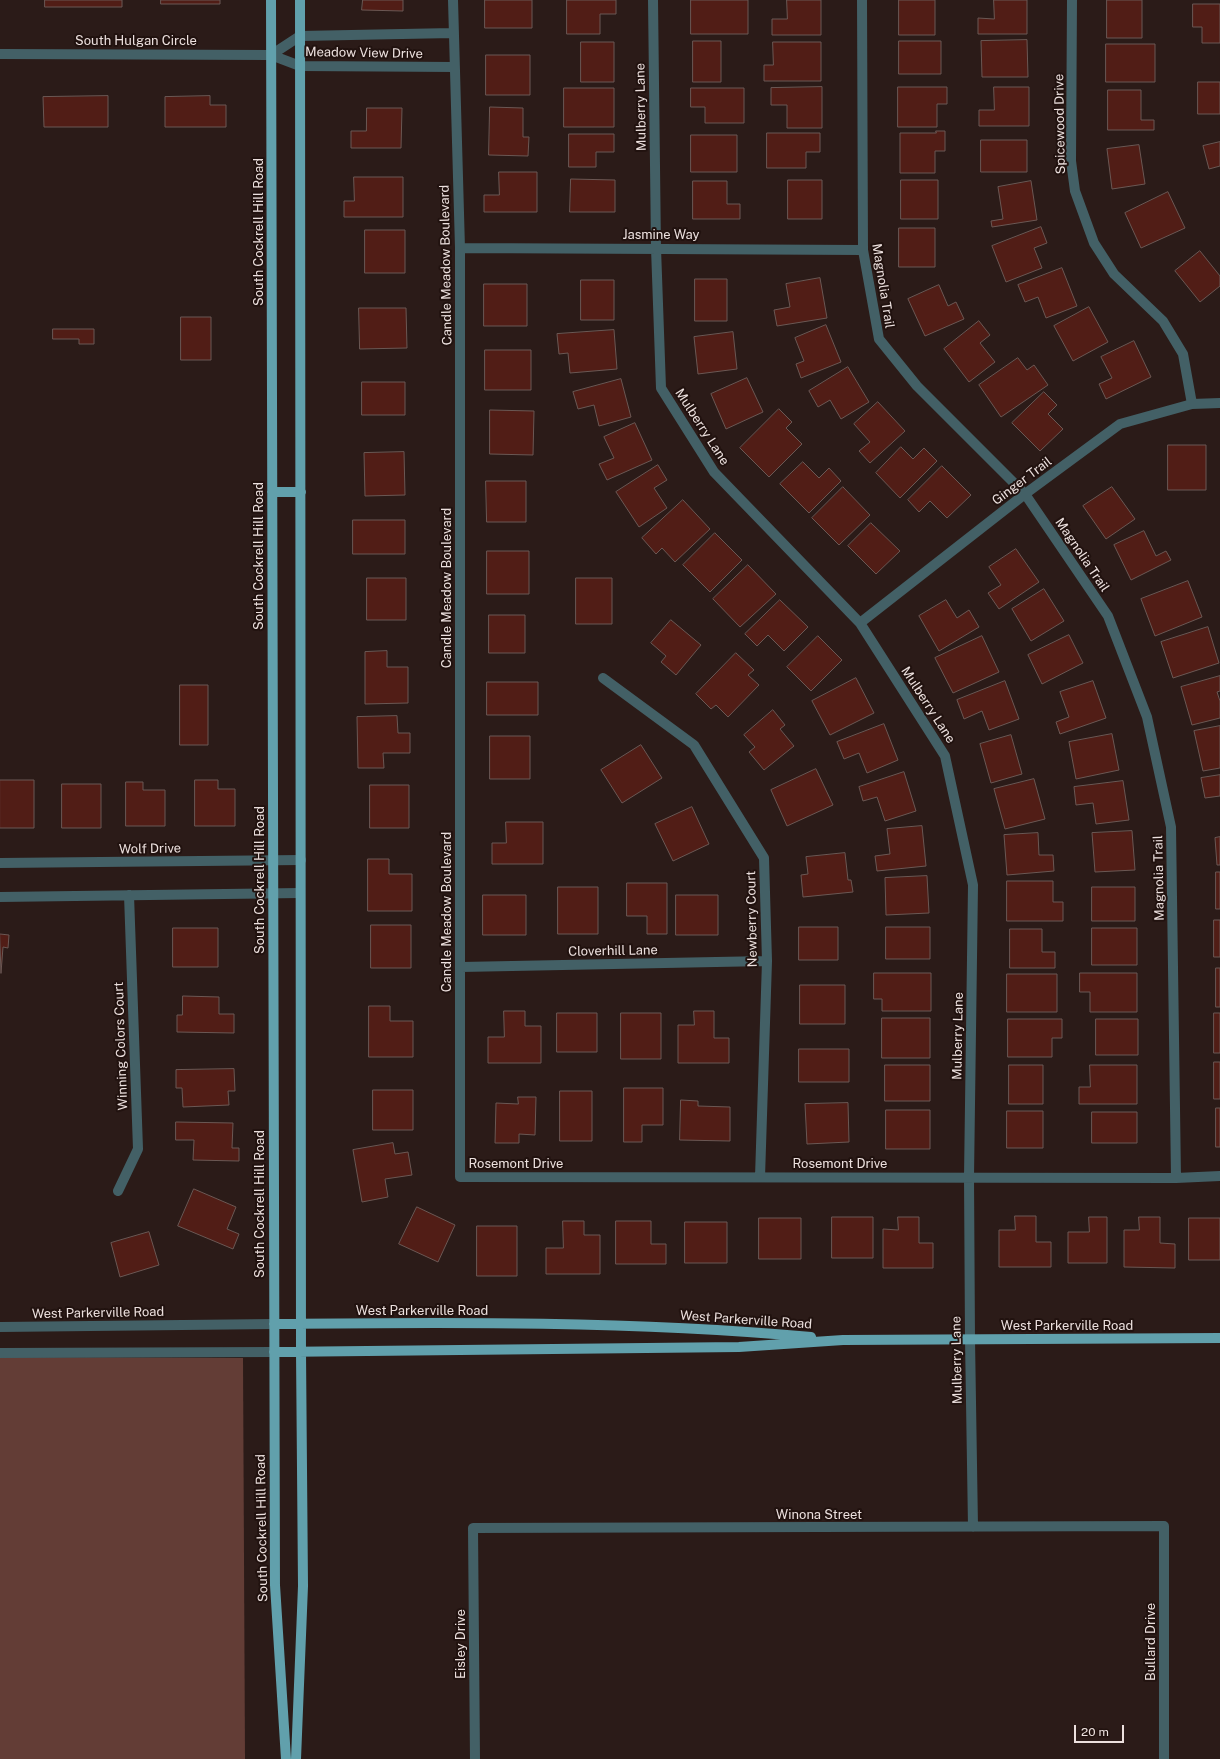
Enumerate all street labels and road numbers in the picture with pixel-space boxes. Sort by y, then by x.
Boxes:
street label: South Hulgan Circle [75,33,197,49]
street label: Meadow View Drive [305,44,423,62]
street label: Mulberry Lane [632,63,650,151]
street label: Spicewood Drive [1051,74,1069,174]
street label: South Cockrell Hill Road [251,158,267,306]
street label: Candle Meadow Boulevard [437,185,455,345]
street label: Jasmine Way [622,227,700,243]
street label: Magnolia Trail [869,243,897,329]
street label: Mulberry Lane [672,386,732,468]
street label: Ginger Trail [989,454,1055,508]
street label: South Cockrell Hill Road [251,482,267,630]
street label: Candle Meadow Boulevard [439,508,455,668]
street label: Magnolia Trail [1052,515,1112,595]
street label: Mulberry Lane [898,664,958,746]
street label: South Cockrell Hill Road [252,806,268,954]
street label: Candle Meadow Boulevard [439,832,455,992]
street label: Magnolia Trail [1150,835,1168,921]
street label: Wolf Drive [119,841,181,857]
street label: Newberry Court [743,871,761,967]
street label: Cloverhill Lane [568,942,658,960]
street label: Winning Colors Court [111,981,131,1111]
street label: Mulberry Lane [949,992,967,1080]
street label: South Cockrell Hill Road [252,1130,268,1278]
street label: Rosemont Drive [469,1156,563,1172]
street label: Rosemont Drive [793,1156,887,1172]
street label: West Parkerville Road [356,1303,488,1319]
street label: West Parkerville Road [32,1304,164,1322]
street label: West Parkerville Road [679,1308,813,1332]
street label: Mulberry Lane [948,1316,966,1404]
street label: West Parkerville Road [1001,1318,1133,1334]
street label: South Cockrell Hill Road [253,1454,271,1602]
street label: Winona Street [776,1507,862,1523]
street label: Bullard Drive [1143,1603,1159,1681]
street label: Eisley Drive [453,1609,469,1679]

